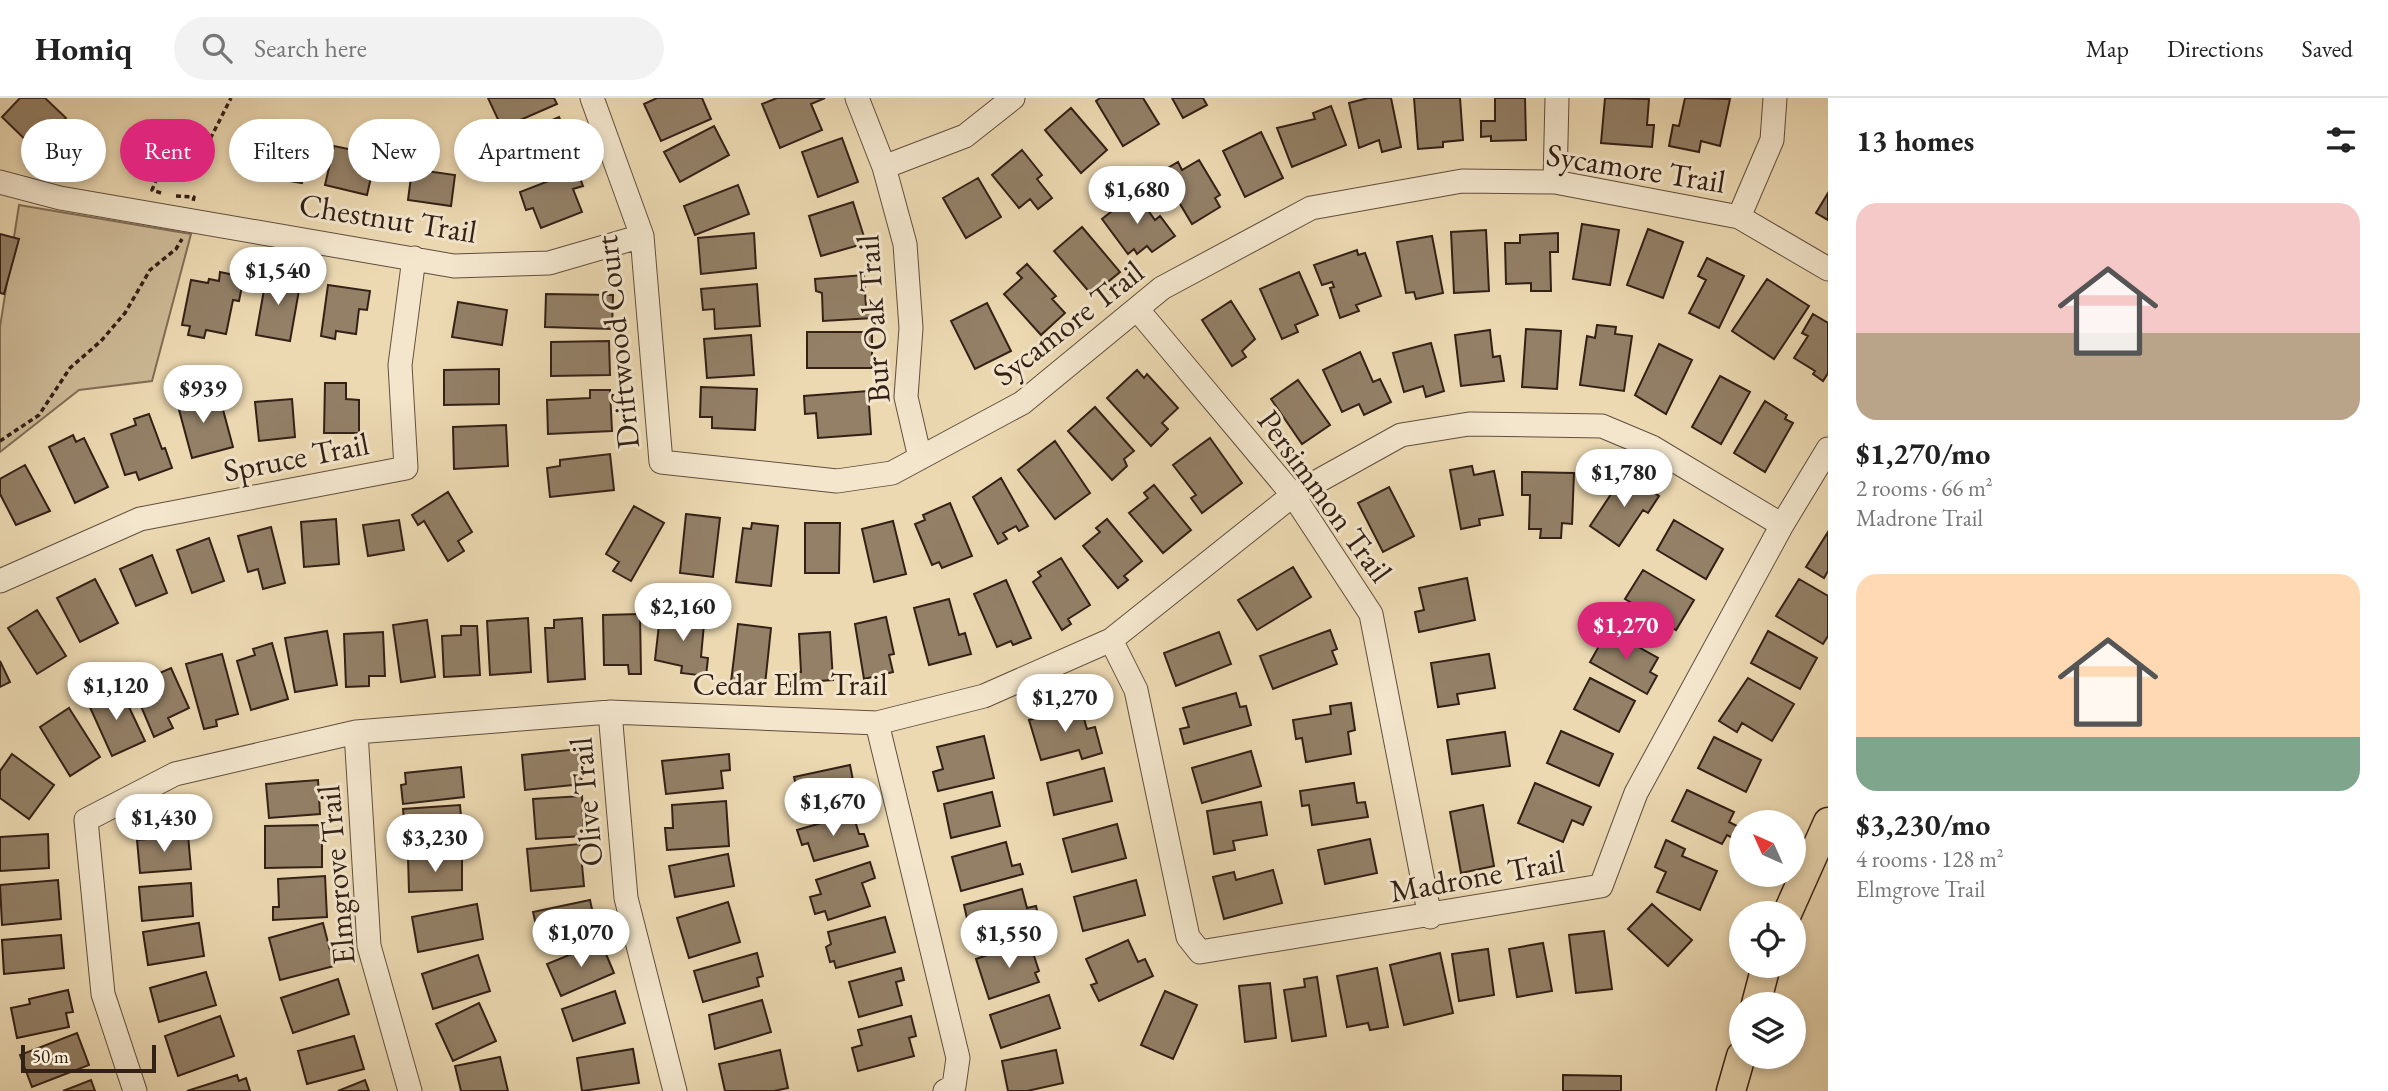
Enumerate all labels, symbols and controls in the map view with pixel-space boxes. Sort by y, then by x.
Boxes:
search box [174,17,664,80]
text: Homiq [35,27,132,70]
icon: search [198,29,236,67]
text: Search here [254,31,367,65]
text: Map [2086,33,2129,64]
text: Directions [2167,33,2264,64]
text: Saved [2302,33,2353,64]
chip: Buy [21,119,106,182]
chip: Rent [120,119,215,182]
chip: Filters [229,119,334,182]
chip: New [348,119,440,182]
chip: Apartment [454,119,604,182]
text: 13 homes [1856,121,1974,160]
icon: filters [2322,121,2360,159]
street label: Sycamore Trail [1543,133,1729,203]
pin: $1,680 [1080,166,1194,226]
text: $1,680 [1105,174,1169,204]
street label: Chestnut Trail [296,183,480,253]
street label: Driftwood Court [585,233,649,451]
street label: Bur Oak Trail [846,233,900,405]
pin: $1,540 [221,248,335,307]
icon: home [2045,248,2171,374]
street label: Sycamore Trail [984,251,1152,395]
text: $1,540 [246,255,310,285]
pin: $939 [162,366,244,425]
text: $939 [179,373,227,403]
street label: Persimmon Trail [1248,401,1402,591]
street label: Spruce Trail [220,422,373,492]
text: $1,270/mo [1856,434,1990,473]
pin: $1,780 [1567,450,1681,509]
text: $1,780 [1592,457,1656,487]
text: 2 rooms · 66 m² [1856,473,1993,503]
text: Madrone Trail [1856,503,1983,533]
pin: $2,160 [626,584,740,643]
text: $2,160 [651,591,715,621]
pin: $1,270 [1569,602,1683,662]
text: $1,270 [1594,610,1658,640]
icon: home [2045,619,2171,745]
pin: $1,120 [59,662,173,722]
street label: Cedar Elm Trail [692,663,888,705]
text: $1,120 [84,670,148,700]
pin: $1,270 [1008,674,1122,734]
text: $1,270 [1033,682,1097,712]
street label: Olive Trail [559,735,613,868]
pin: $1,670 [776,778,890,838]
street label: Elmgrove Trail [307,783,365,966]
text: $1,670 [801,786,865,816]
pin: $1,430 [107,794,221,854]
text: $1,430 [132,802,196,832]
text: $3,230/mo [1856,805,1990,844]
north arrow [1729,810,1806,887]
map controls [1729,810,1806,1069]
pin: $3,230 [378,814,492,874]
text: $3,230 [403,822,467,852]
street label: Madrone Trail [1386,840,1568,912]
text: 4 rooms · 128 m² [1856,844,2004,874]
text: Elmgrove Trail [1856,874,1985,904]
button: locate [1729,901,1806,978]
pin: $1,070 [524,910,638,969]
pin: $1,550 [952,910,1066,970]
text: $1,070 [549,917,613,947]
text: $1,550 [977,918,1041,948]
button: layers [1729,992,1806,1069]
scale bar [21,1042,156,1074]
text: 50 m [32,1044,69,1069]

